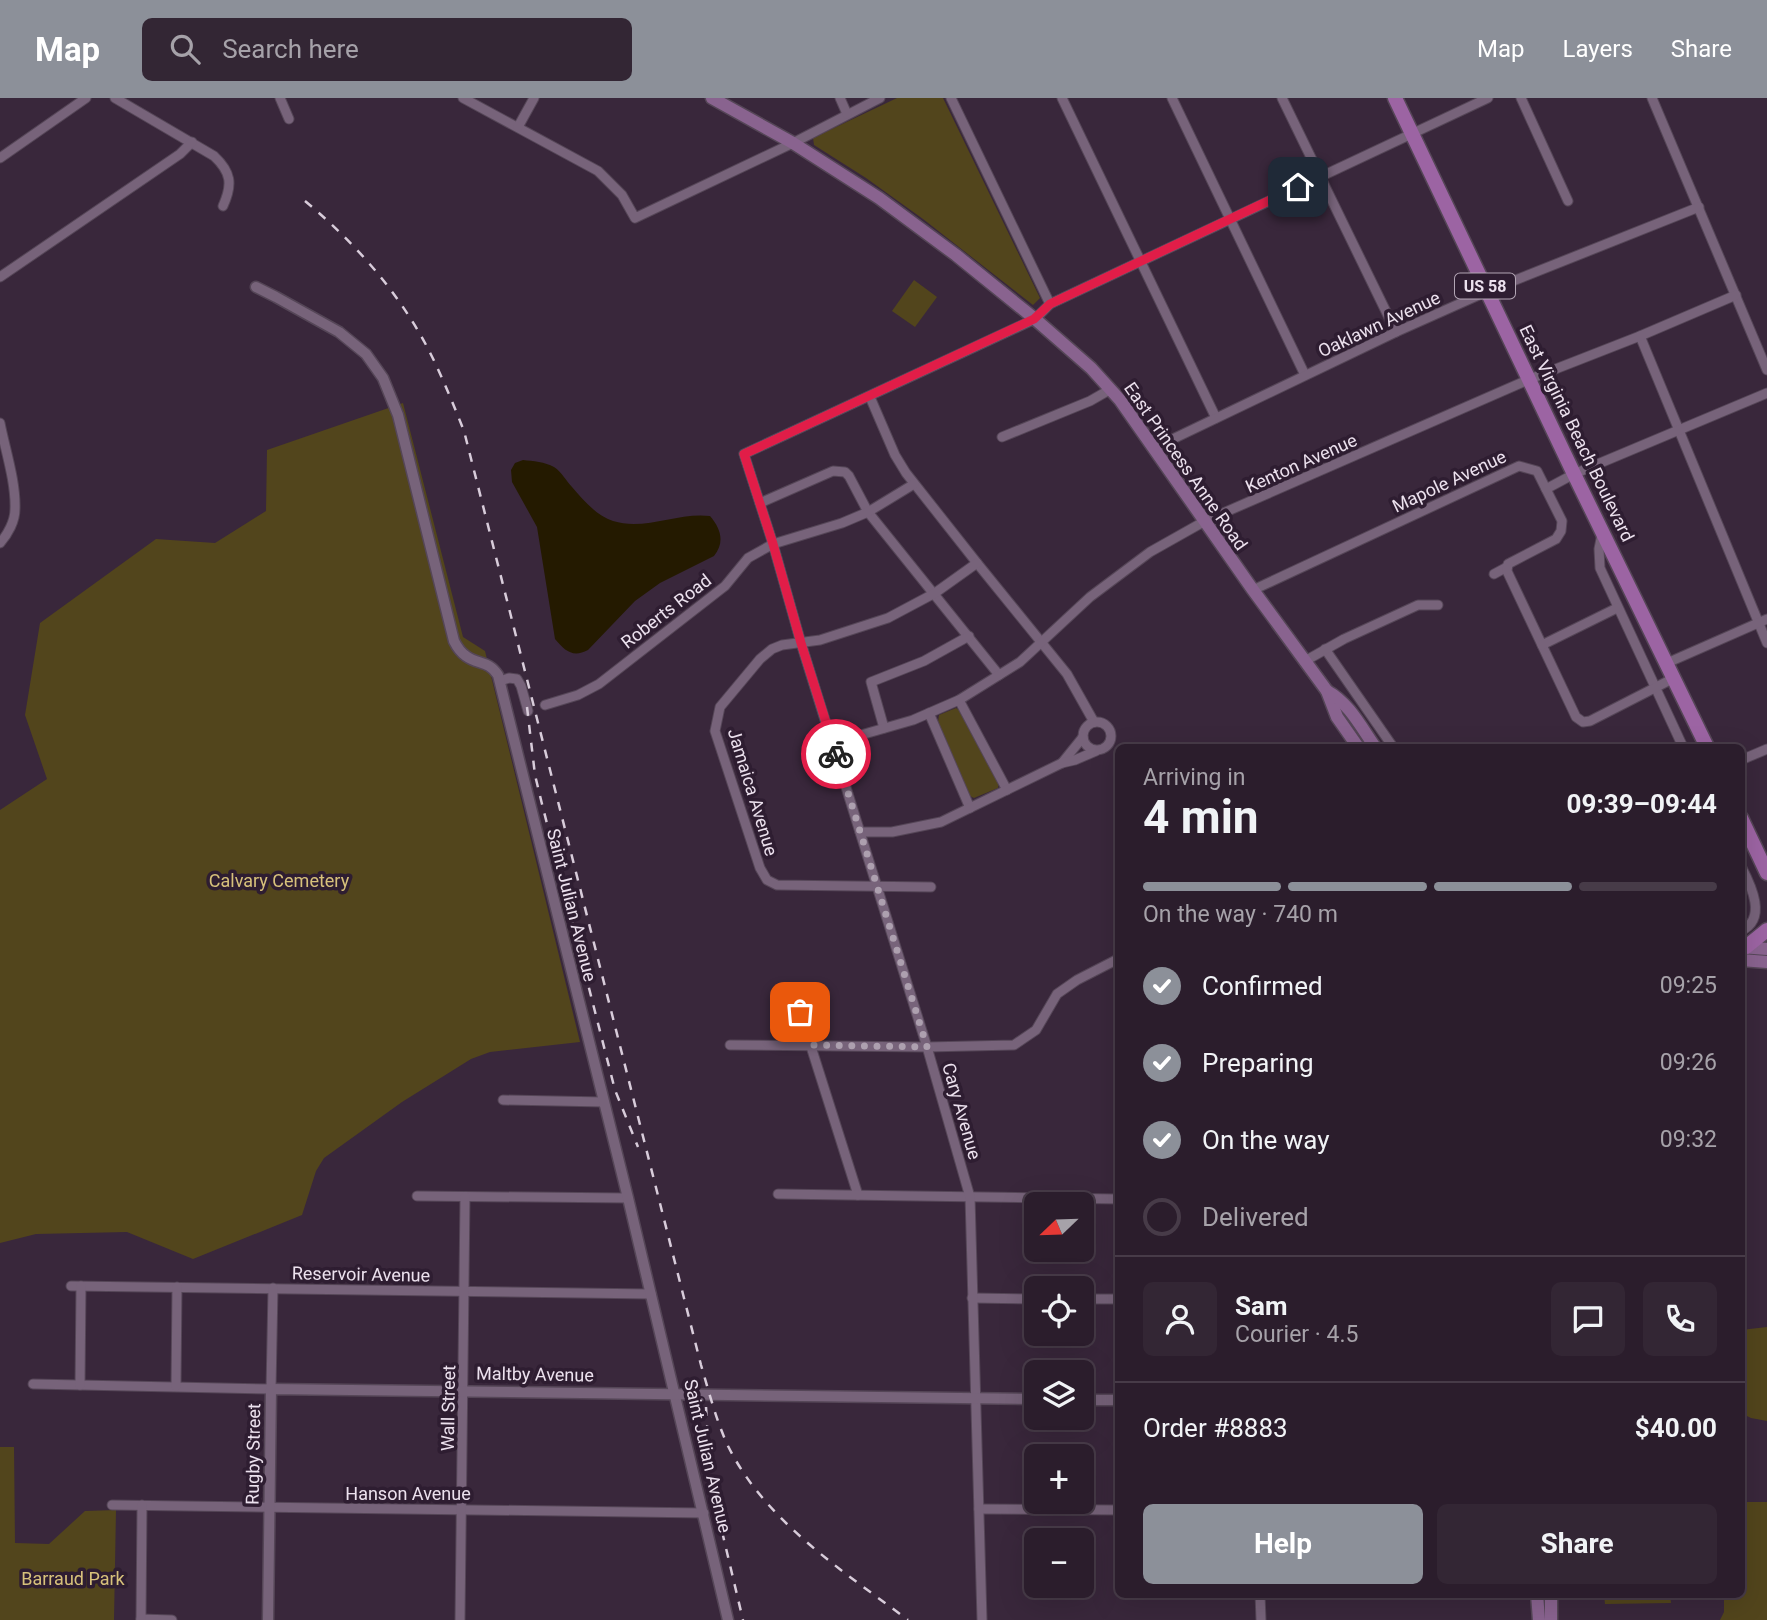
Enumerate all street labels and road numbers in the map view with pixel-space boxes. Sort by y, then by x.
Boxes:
road number: US 58 [1455,274,1515,298]
street label: Oaklawn Avenue [1315,287,1443,361]
street label: East Virginia Beach Boulevard [1515,321,1639,545]
street label: East Princess Anne Road [1120,378,1252,554]
street label: Kenton Avenue [1242,429,1360,497]
street label: Mapole Avenue [1389,445,1509,517]
street label: Roberts Road [617,569,715,653]
street label: Jamaica Avenue [724,726,782,858]
street label: Saint Julian Avenue [543,826,601,984]
street label: Cary Avenue [938,1060,986,1162]
street label: Reservoir Avenue [292,1262,430,1286]
street label: Maltby Avenue [476,1362,594,1386]
street label: Wall Street [437,1365,459,1451]
street label: Saint Julian Avenue [680,1377,736,1535]
street label: Rugby Street [242,1403,264,1505]
street label: Hanson Avenue [345,1483,471,1504]

